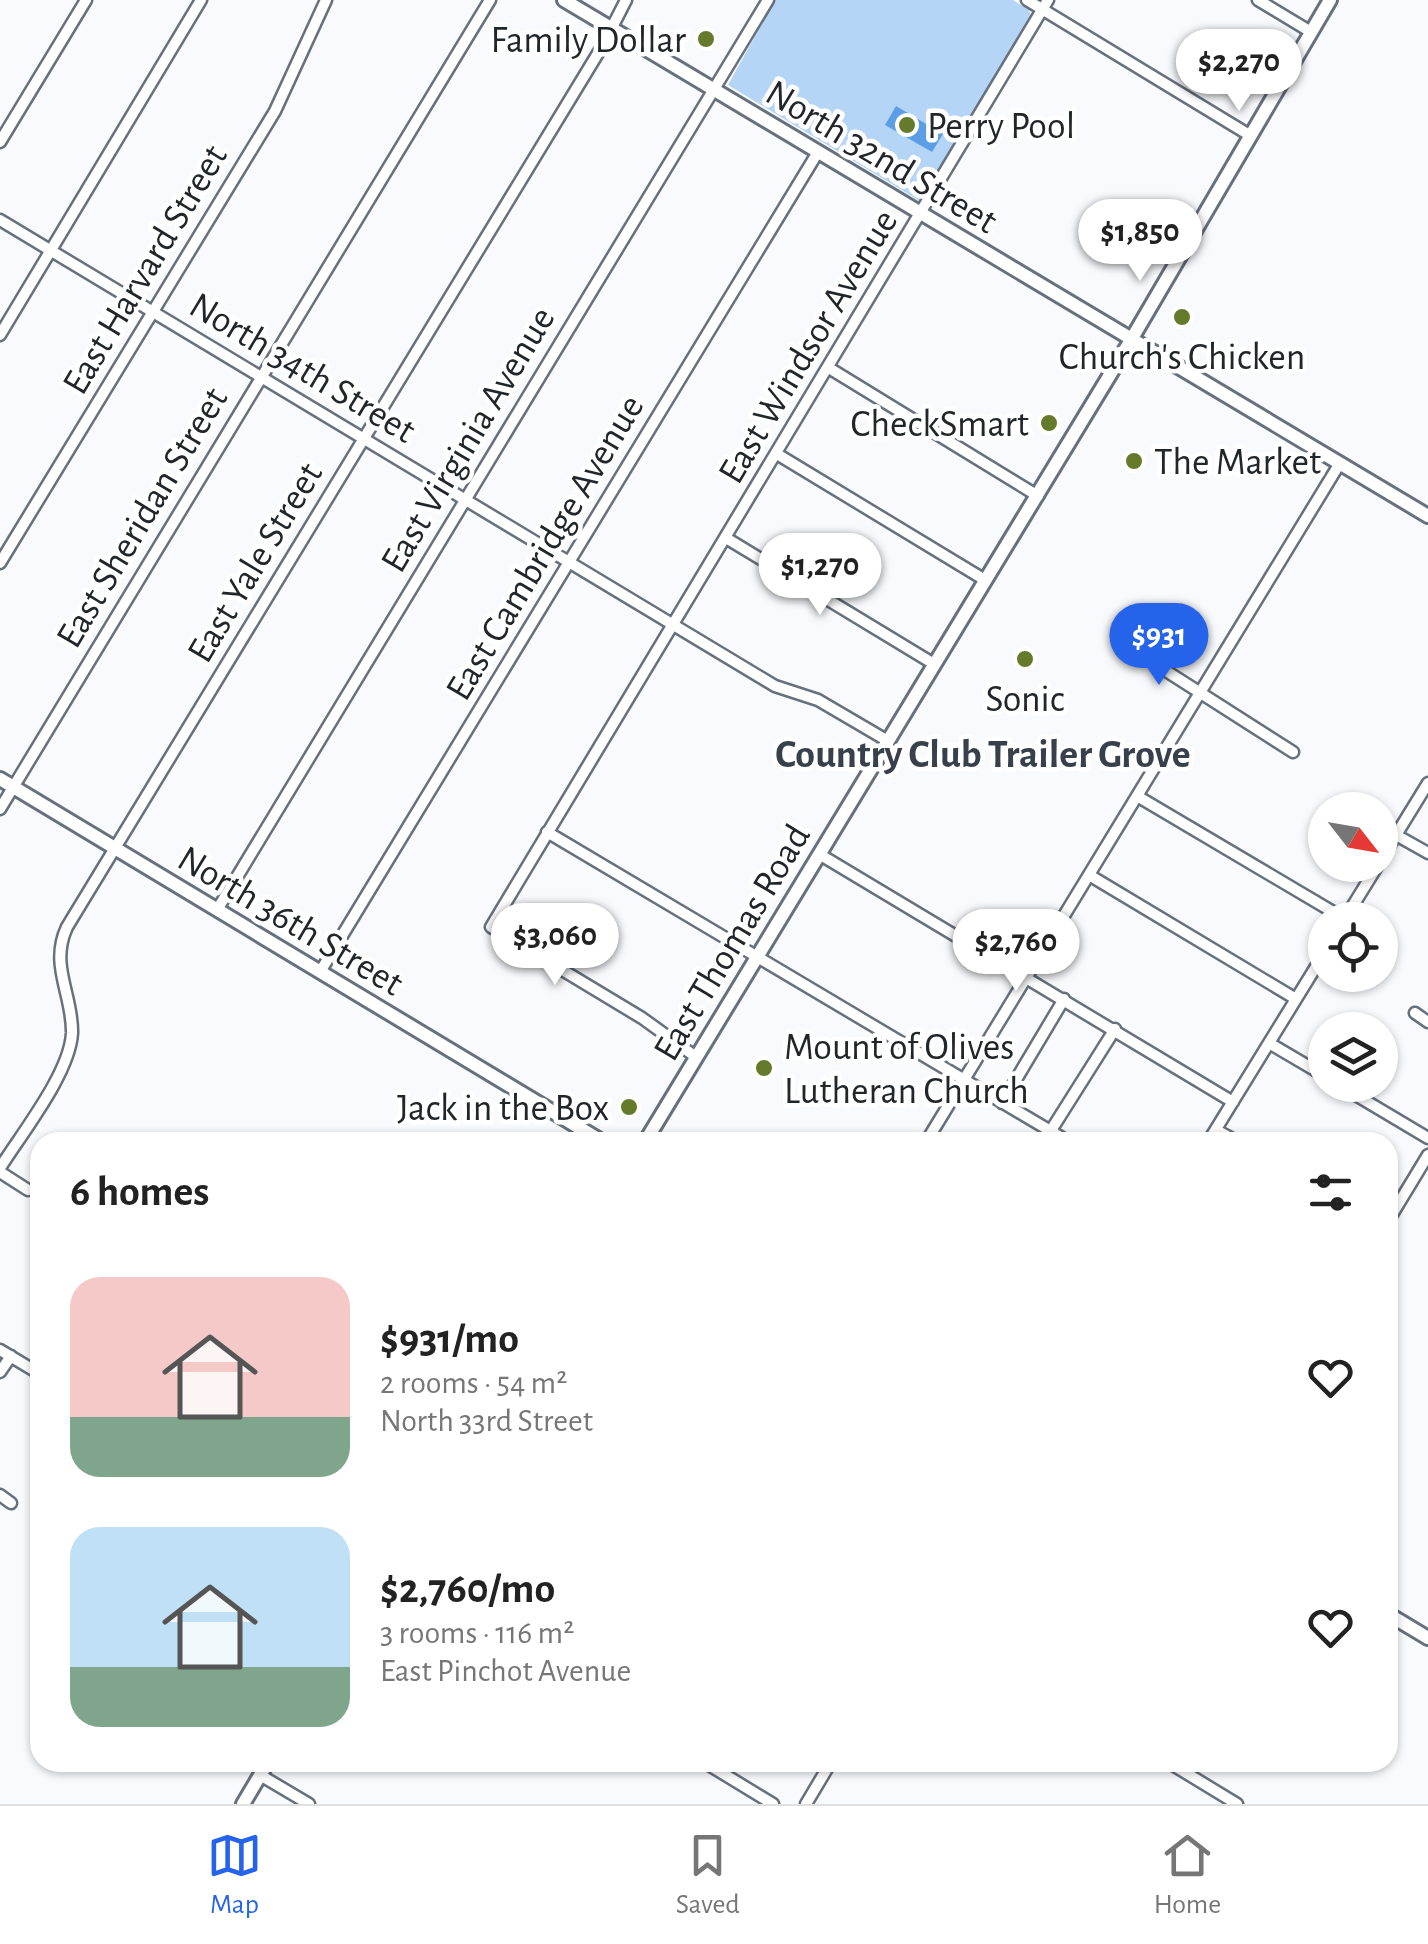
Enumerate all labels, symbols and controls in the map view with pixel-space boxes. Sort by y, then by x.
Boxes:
place label: Family Dollar [491,22,687,60]
marker: Family Dollar [695,28,717,50]
pin: $2,270 [1158,29,1320,114]
text: $2,270 [1198,45,1280,77]
street label: North 32nd Street [759,74,1003,241]
place label: Perry Pool [927,108,1075,146]
marker: Perry Pool [896,114,918,136]
street label: East Harvard Street [57,139,235,401]
pin: $1,850 [1059,199,1221,284]
street label: East Windsor Avenue [712,204,905,490]
text: $1,850 [1100,215,1180,247]
street label: North 34th Street [183,287,421,451]
street label: East Virginia Avenue [375,301,563,579]
marker: Church's Chicken [1171,306,1193,328]
place label: Church's Chicken [1059,339,1305,377]
street label: East Sheridan Street [50,381,235,655]
street label: East Cambridge Avenue [440,389,652,707]
place label: CheckSmart [850,406,1029,444]
marker: CheckSmart [1038,412,1060,434]
place label: The Market [1154,444,1321,482]
marker: The Market [1123,450,1145,472]
street label: East Yale Street [181,457,330,669]
pin: $1,270 [739,533,901,618]
text: $1,270 [781,549,859,581]
pin: $931 [1100,603,1218,688]
text: $931 [1131,619,1187,651]
marker: Sonic [1014,648,1036,670]
place label: Sonic [986,681,1064,719]
district label: Country Club Trailer Grove [775,735,1191,775]
north arrow [1308,792,1398,882]
map controls [1308,792,1398,1102]
street label: East Thomas Road [647,819,818,1068]
street label: North 36th Street [171,840,409,1004]
button: locate [1308,902,1398,992]
pin: $3,060 [474,903,636,988]
pin: $2,760 [935,909,1097,994]
text: $3,060 [513,919,597,951]
text: $2,760 [975,925,1057,957]
button: layers [1308,1012,1398,1102]
place label: Mount of Olives Lutheran Church [784,1029,1029,1111]
marker: Mount of Olives Lutheran Church [753,1057,775,1079]
place label: Jack in the Box [397,1090,609,1128]
marker: Jack in the Box [618,1096,640,1118]
icon: filters [1303,1165,1358,1220]
text: 6 homes [70,1171,209,1213]
icon: home [150,1317,270,1437]
text: $931/mo [380,1318,519,1360]
icon: heart [1303,1350,1358,1405]
text: 2 rooms · 54 m² [380,1367,567,1399]
text: North 33rd Street [380,1405,593,1437]
icon: home [150,1567,270,1687]
text: $2,760/mo [380,1568,555,1610]
icon: heart [1303,1600,1358,1655]
text: 3 rooms · 116 m² [380,1617,574,1649]
text: East Pinchot Avenue [380,1655,631,1687]
tab: Map [207,1828,262,1922]
tab: Saved [676,1828,740,1922]
tab: Home [1154,1828,1221,1922]

